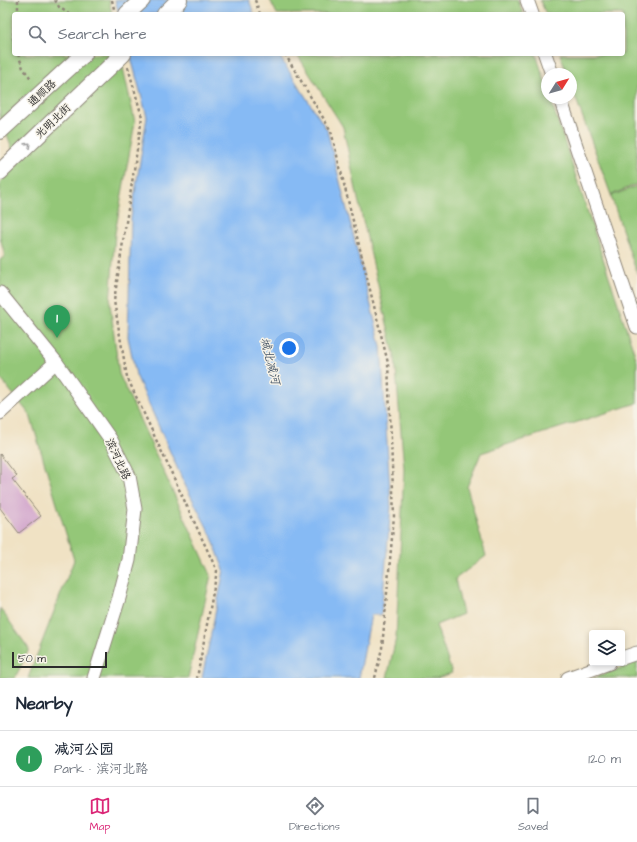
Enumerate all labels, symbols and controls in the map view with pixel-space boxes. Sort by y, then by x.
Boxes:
search box [12,12,625,56]
icon: search [26,23,48,45]
text: Search here [58,24,147,45]
north arrow [541,68,577,104]
street label: 通顺路 [25,76,59,110]
street label: 光明北街 [32,100,75,142]
one-way arrow [23,142,31,149]
pin: 1 [44,305,70,338]
water label: 城北减河 [256,336,285,388]
your location [279,338,299,358]
street label: 滨河北路 [102,436,134,482]
map controls [589,630,625,666]
button: layers [589,630,625,666]
scale bar [12,650,107,669]
text: 50 m [18,651,46,666]
text: Nearby [16,692,73,716]
text: 减河公园 [54,739,114,760]
text: 1 [28,750,30,768]
text: 120 m [588,750,621,768]
text: Park · 滨河北路 [54,760,148,778]
tab: Map [89,795,111,834]
tab: Directions [289,795,340,834]
tab: Saved [518,795,548,834]

